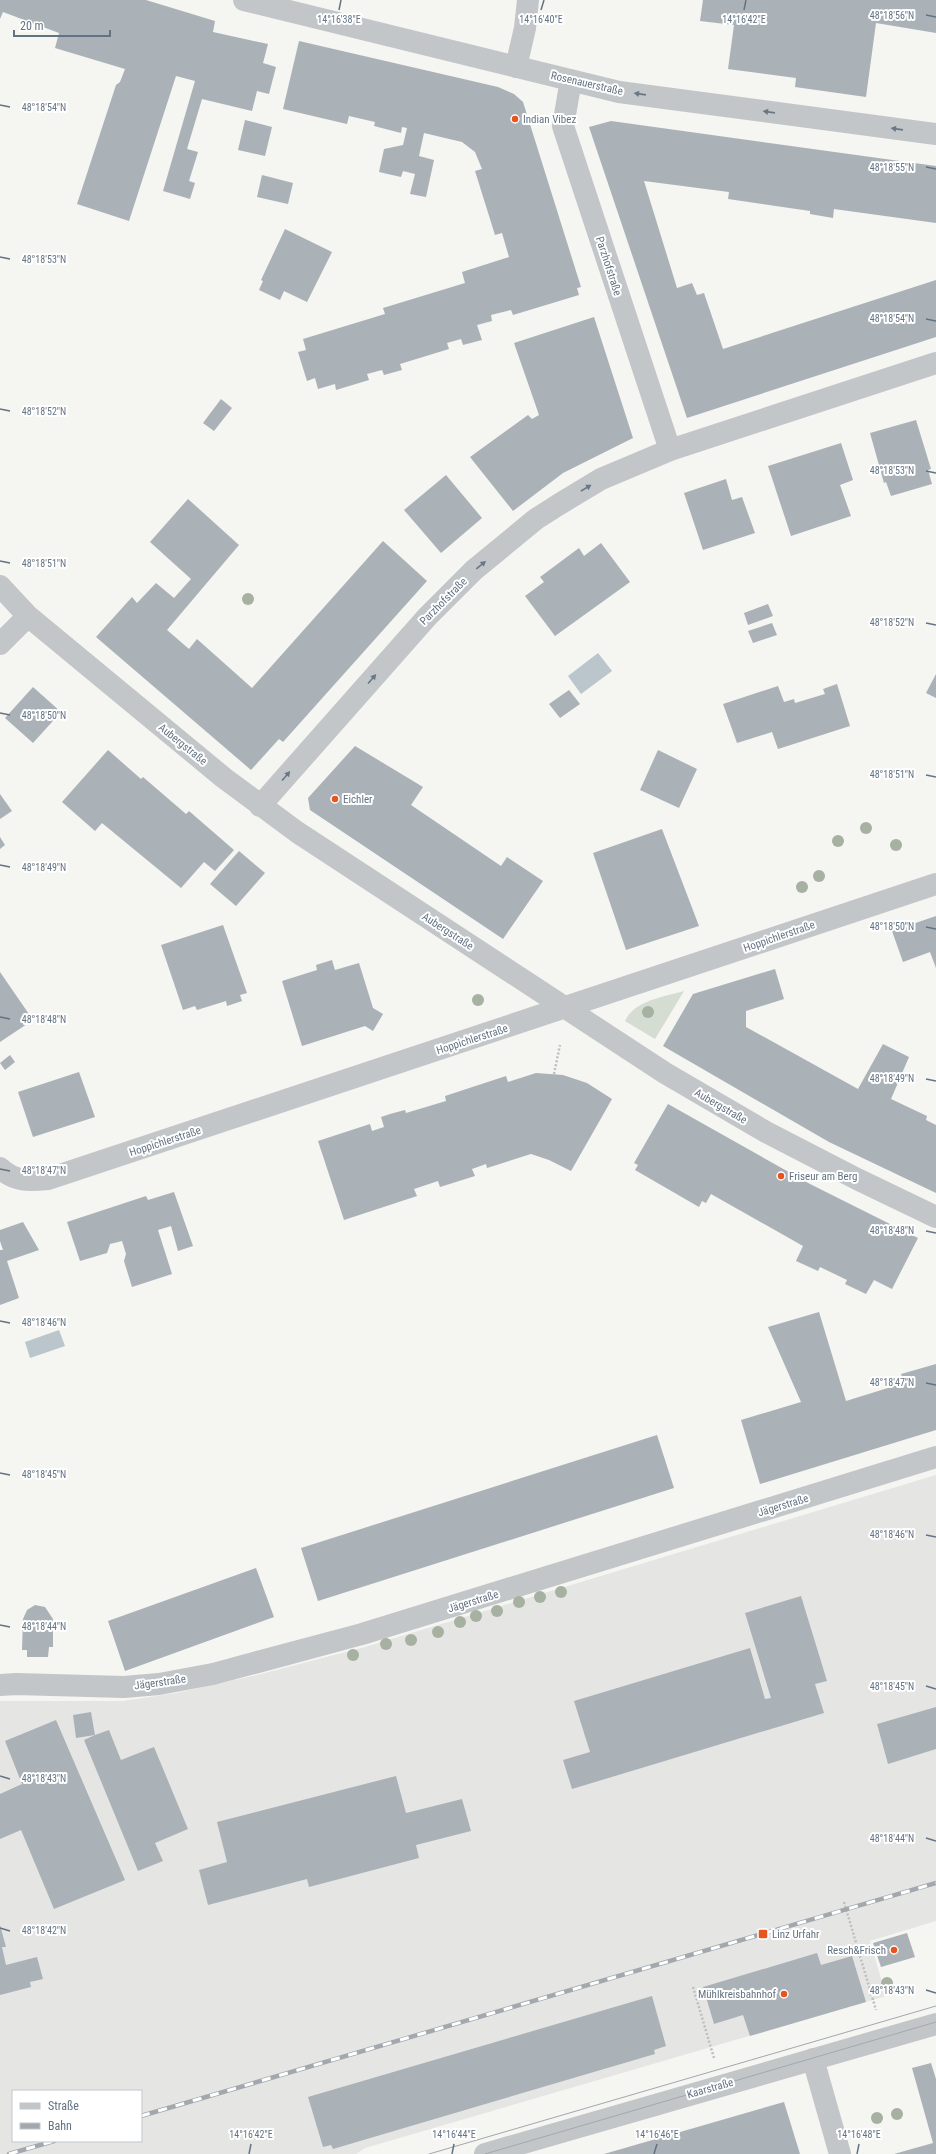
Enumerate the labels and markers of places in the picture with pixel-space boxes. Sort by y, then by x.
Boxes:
place label: Indian Vibez [523,113,576,126]
marker: Indian Vibez [510,114,520,124]
place label: Eichler [343,793,373,806]
marker: Eichler [330,794,340,804]
place label: Friseur am Berg [789,1170,857,1183]
marker: Friseur am Berg [776,1171,786,1181]
marker: Linz Urfahr [757,1928,769,1940]
place label: Linz Urfahr [772,1928,820,1941]
place label: Resch&Frisch [827,1944,886,1957]
marker: Resch&Frisch [889,1945,899,1955]
place label: Mühlkreisbahnhof [698,1988,777,2001]
marker: Mühlkreisbahnhof [779,1989,789,1999]

